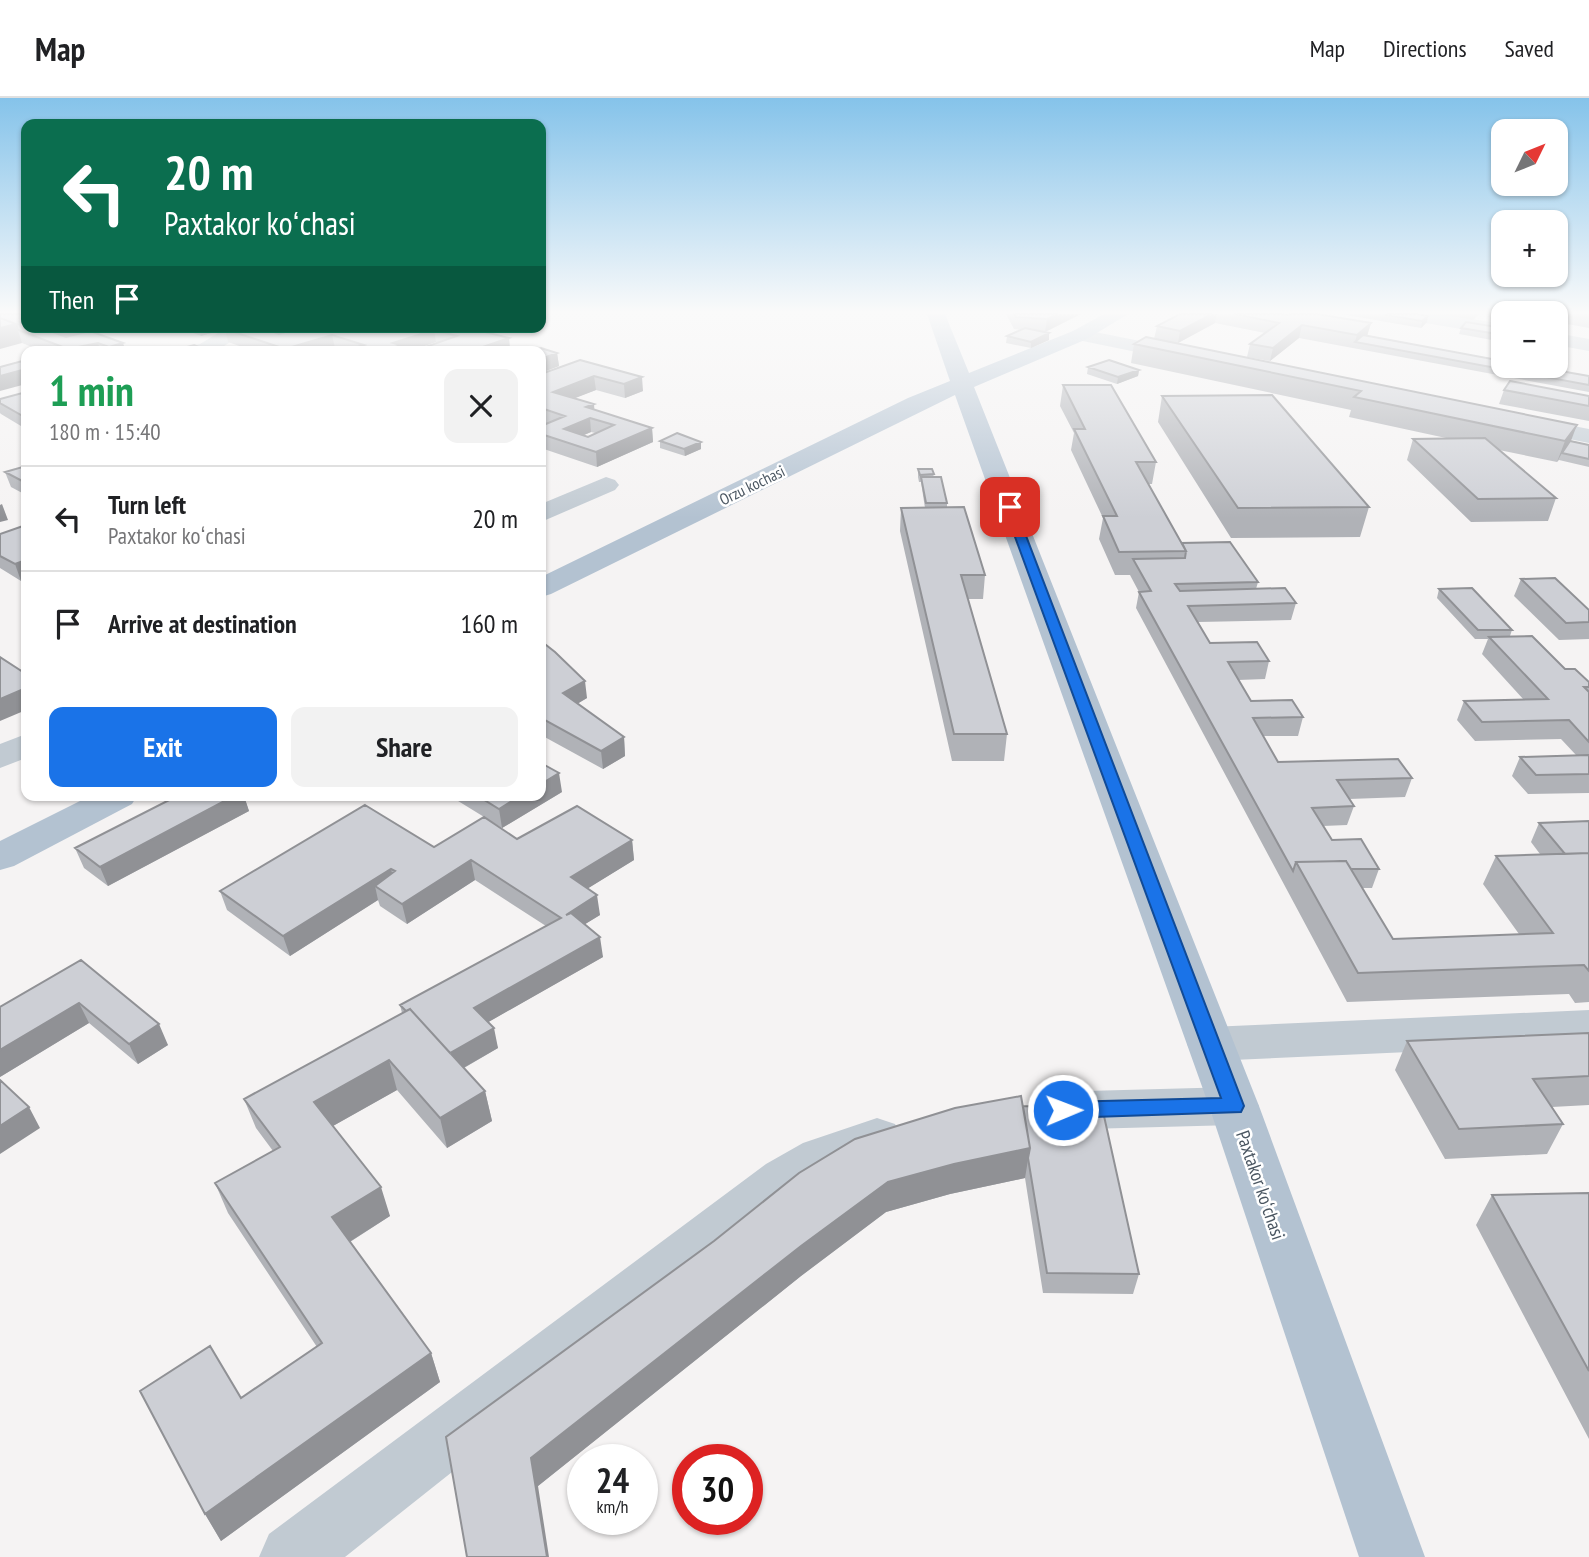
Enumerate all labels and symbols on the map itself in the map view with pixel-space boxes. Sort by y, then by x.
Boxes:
north arrow [1491,119,1568,196]
street label: Orzu kochasi [716,461,788,509]
pin [980,477,1040,537]
position arrow [1026,1073,1100,1147]
street label: Paxtakor koʻchasi [1231,1127,1291,1243]
speed limit sign: 30 [672,1444,763,1535]

